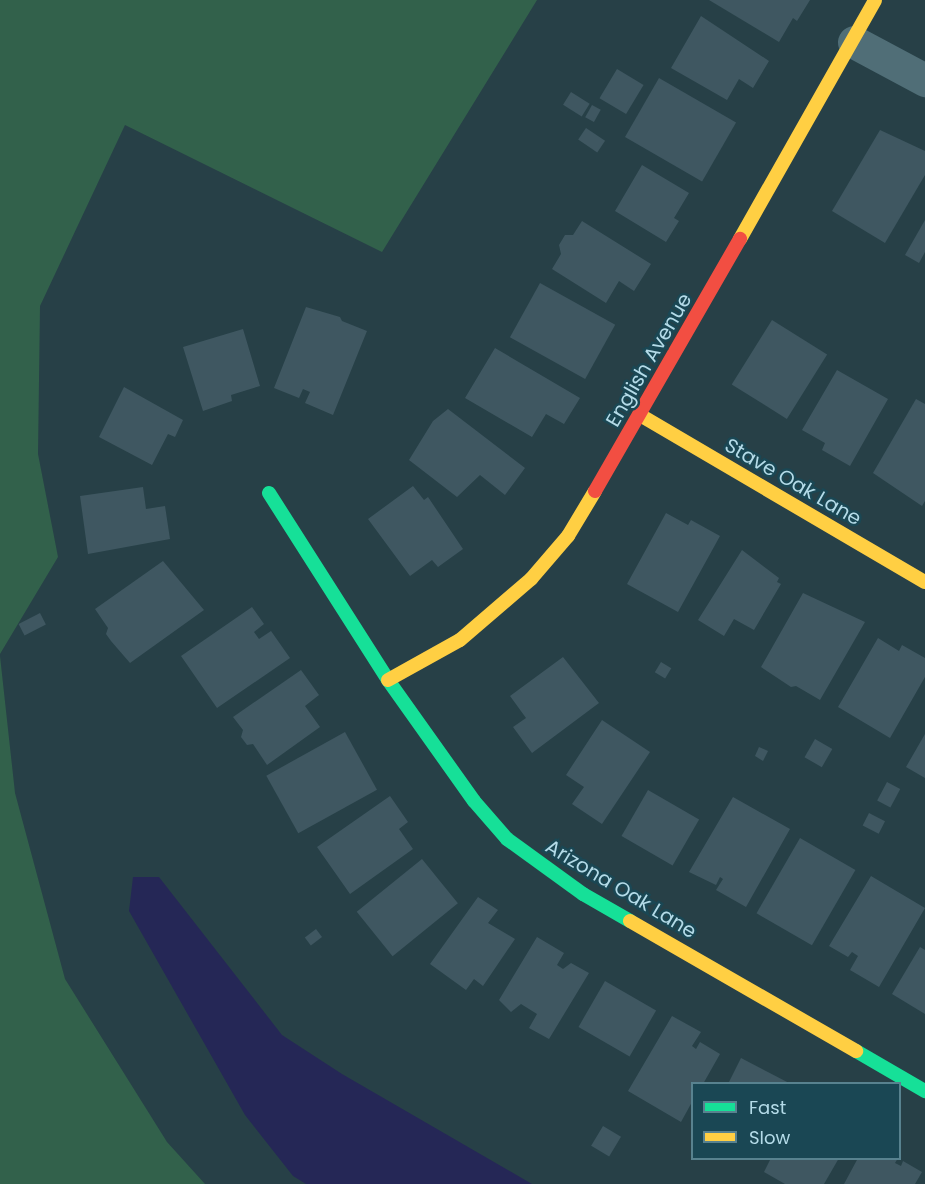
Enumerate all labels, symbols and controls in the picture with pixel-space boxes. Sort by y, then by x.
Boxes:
street label: English Avenue [601,289,697,431]
street label: Stave Oak Lane [720,433,866,531]
street label: Arizona Oak Lane [541,835,701,943]
legend [691,1082,901,1160]
text: Fast [749,1095,786,1120]
text: Slow [749,1125,790,1150]

